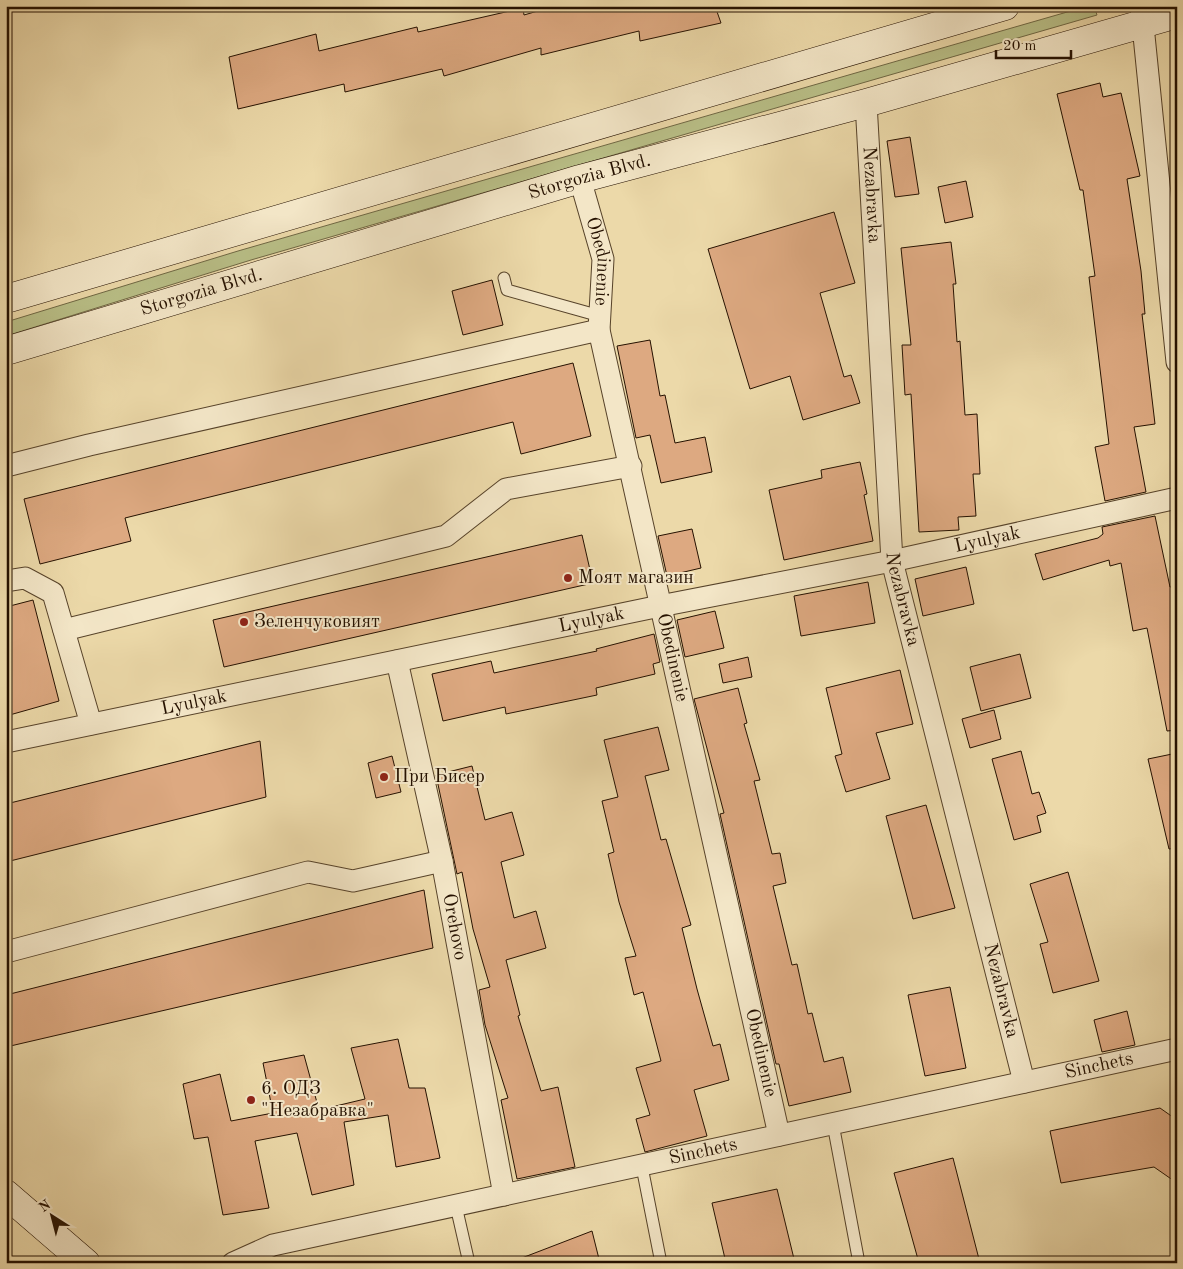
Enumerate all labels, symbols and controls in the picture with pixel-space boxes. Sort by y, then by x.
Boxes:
scale bar [996,28,1070,60]
text: 20 m [1003,39,1037,54]
street label: Nezabravka [859,146,883,244]
street label: Storgozia Blvd. [526,151,653,203]
street label: Obedinenie [582,215,613,306]
street label: Storgozia Blvd. [138,265,265,320]
street label: Lyulyak [953,523,1022,556]
street label: Nezabravka [882,551,923,649]
place label: Моят магазин [578,569,694,588]
marker: Моят магазин [562,572,574,584]
street label: Lyulyak [557,604,626,636]
street label: Obedinenie [653,612,691,704]
place label: Зеленчуковият [254,613,380,632]
marker: Зеленчуковият [238,616,250,628]
street label: Lyulyak [159,687,229,719]
place label: При Бисер [394,768,485,787]
marker: При Бисер [378,771,390,783]
street label: Orehovo [439,892,470,962]
street label: Nezabravka [980,941,1022,1041]
street label: Obedinenie [742,1007,780,1099]
street label: Sinchets [1063,1049,1135,1083]
place label: 6. ОДЗ "Незабравка" [261,1080,374,1121]
marker: 6. ОДЗ "Незабравка" [245,1094,257,1106]
street label: Sinchets [667,1135,739,1168]
north arrow [28,1192,78,1242]
text: N [37,1197,54,1215]

